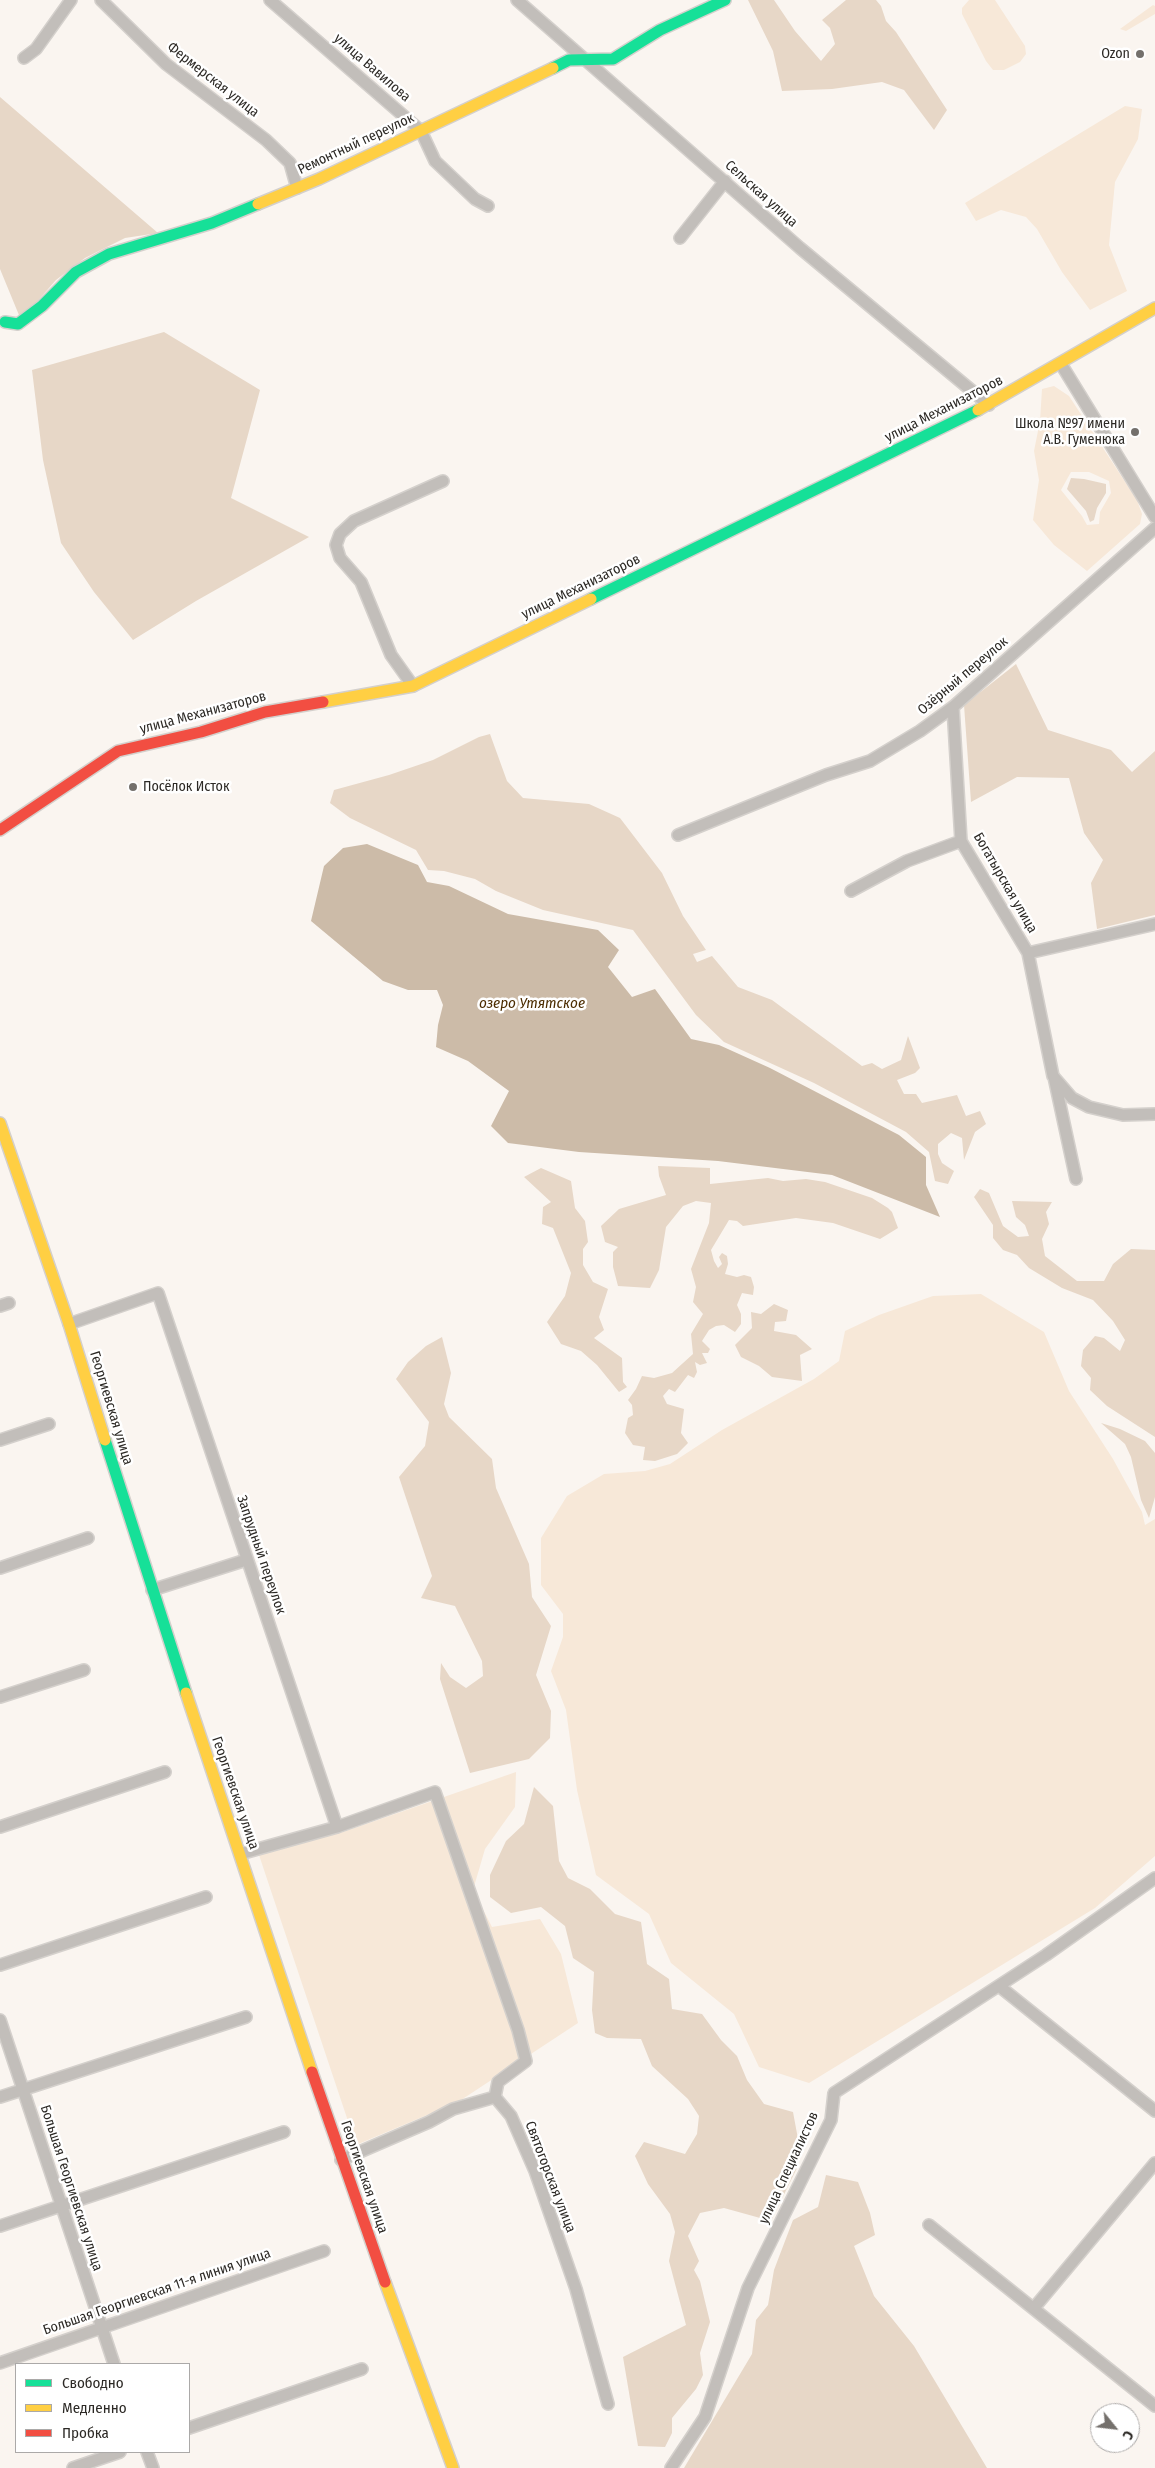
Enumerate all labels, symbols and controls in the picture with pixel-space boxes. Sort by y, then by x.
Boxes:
street label: улица Вавилова [330,30,414,106]
street label: Фермерская улица [164,39,262,121]
place label: Ozon [1101,46,1130,62]
marker: Ozon [1134,48,1146,60]
street label: Ремонтный переулок [295,110,417,178]
street label: Сельская улица [721,157,801,231]
street label: улица Механизаторов [882,372,1006,446]
place label: Школа №97 имени А.В. Гуменюка [1015,416,1125,448]
marker: Школа №97 имени А.В. Гуменюка [1129,426,1141,438]
street label: улица Механизаторов [519,551,643,623]
street label: Озёрный переулок [914,633,1012,719]
street label: улица Механизаторов [138,688,268,738]
place label: Посёлок Исток [143,779,229,795]
marker: Посёлок Исток [127,781,139,793]
street label: Богатырская улица [969,830,1041,936]
water label: озеро Утятское [479,995,585,1013]
street label: Георгиевская улица [86,1349,136,1467]
street label: Запрудный переулок [233,1493,289,1617]
street label: Георгиевская улица [208,1734,262,1852]
street label: Большая Георгиевская улица [36,2103,106,2273]
street label: улица Специалистов [756,2109,822,2227]
street label: Георгиевская улица [337,2118,391,2236]
street label: Святогорская улица [521,2119,579,2235]
street label: Большая Георгиевская 11-я линия улица [41,2245,273,2339]
legend [15,2363,190,2453]
text: Свободно [62,2374,124,2392]
text: Медленно [62,2399,127,2417]
north arrow [1090,2403,1140,2453]
text: Пробка [62,2424,109,2442]
text: С [1118,2428,1137,2442]

